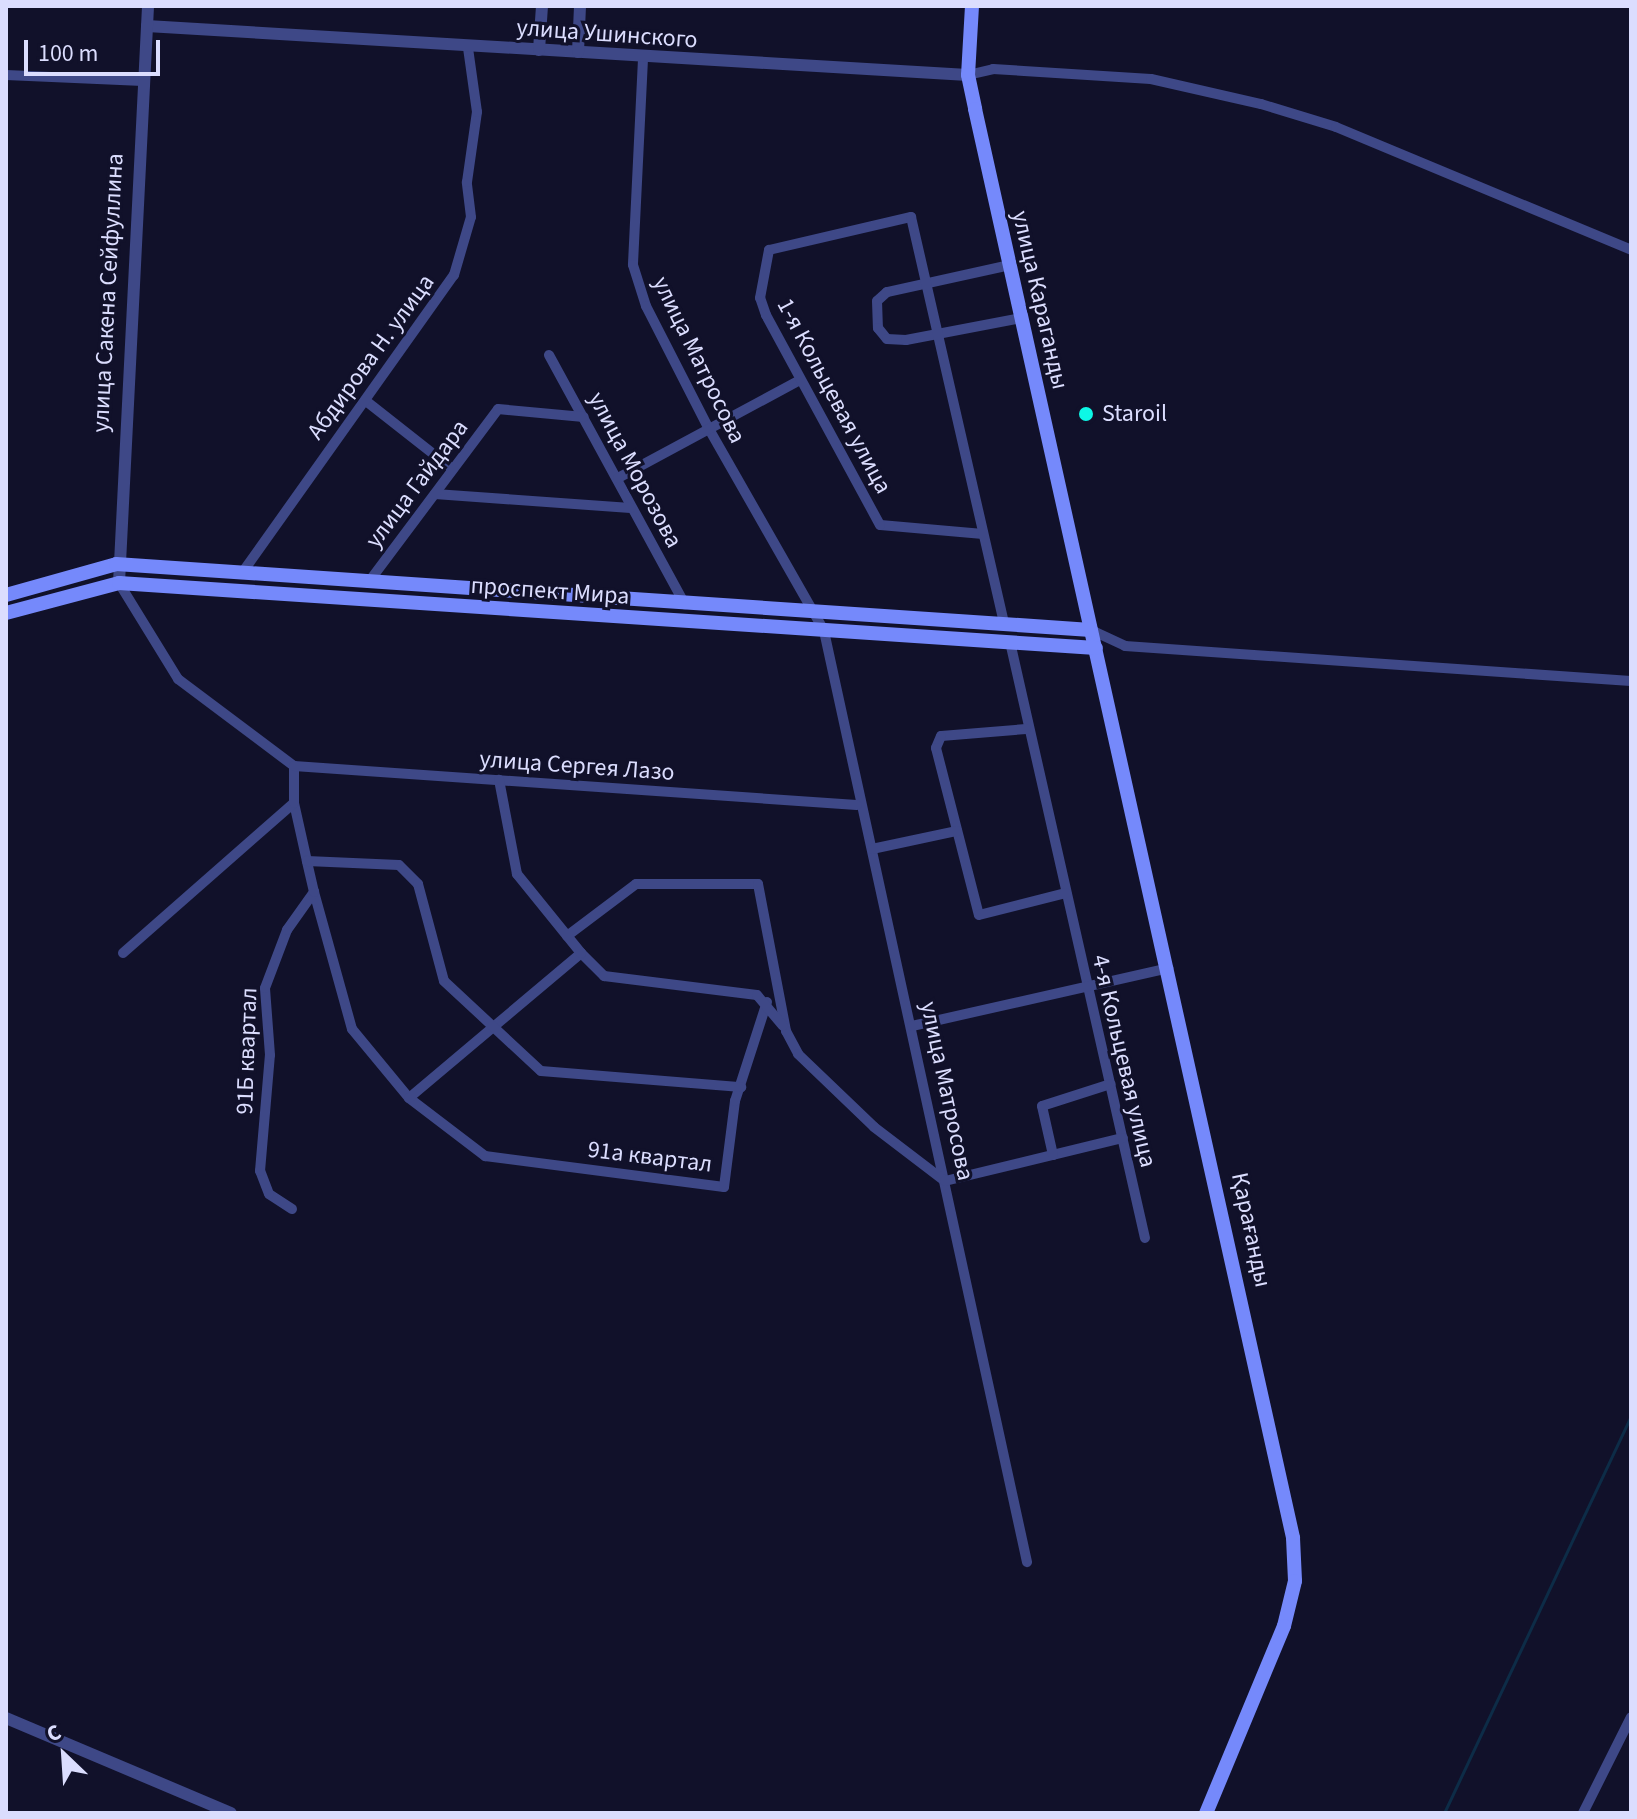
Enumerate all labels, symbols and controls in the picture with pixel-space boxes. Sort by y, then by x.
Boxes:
street label: улица Ушинского [515,13,699,55]
scale bar [28,24,164,74]
text: 100 m [38,36,98,71]
street label: улица Сакена Сейфуллина [86,153,130,433]
street label: улица Караганды [1005,208,1075,392]
street label: Абдирова Н. улица [301,269,441,445]
street label: улица Матросова [646,272,752,448]
street label: 1-я Кольцевая улица [770,293,898,499]
street label: улица Морозова [582,387,688,553]
place label: Staroil [1102,400,1167,428]
marker: Staroil [1077,405,1095,423]
street label: улица Гайдара [359,414,475,554]
street label: проспект Мира [470,571,630,611]
street label: улица Сергея Лазо [478,745,676,787]
street label: 4-я Кольцевая улица [1086,952,1162,1170]
street label: 91Б квартал [230,987,264,1115]
street label: улица Матросова [914,999,980,1183]
street label: 91а квартал [586,1135,714,1179]
street label: Қарағанды [1225,1170,1277,1290]
north arrow [24,1715,104,1795]
text: С [41,1716,66,1750]

